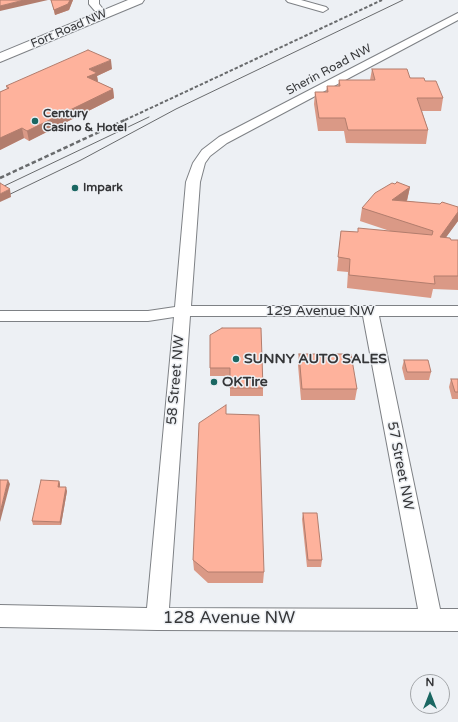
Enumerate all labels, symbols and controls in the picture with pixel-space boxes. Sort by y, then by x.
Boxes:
street label: Fort Road NW [29,6,109,52]
street label: Sherin Road NW [284,41,374,99]
place label: Century Casino & Hotel [43,107,127,135]
marker: Century Casino & Hotel [30,116,40,126]
place label: Impark [83,181,123,195]
marker: Impark [70,183,80,193]
street label: 129 Avenue NW [265,303,375,319]
street label: 58 Street NW [164,334,188,426]
place label: SUNNY AUTO SALES [244,351,387,367]
marker: SUNNY AUTO SALES [231,354,241,364]
place label: OKTire [222,374,268,390]
marker: OKTire [209,377,219,387]
street label: 57 Street NW [383,420,417,512]
street label: 128 Avenue NW [163,609,295,629]
north arrow [410,674,450,714]
text: N [426,676,434,689]

